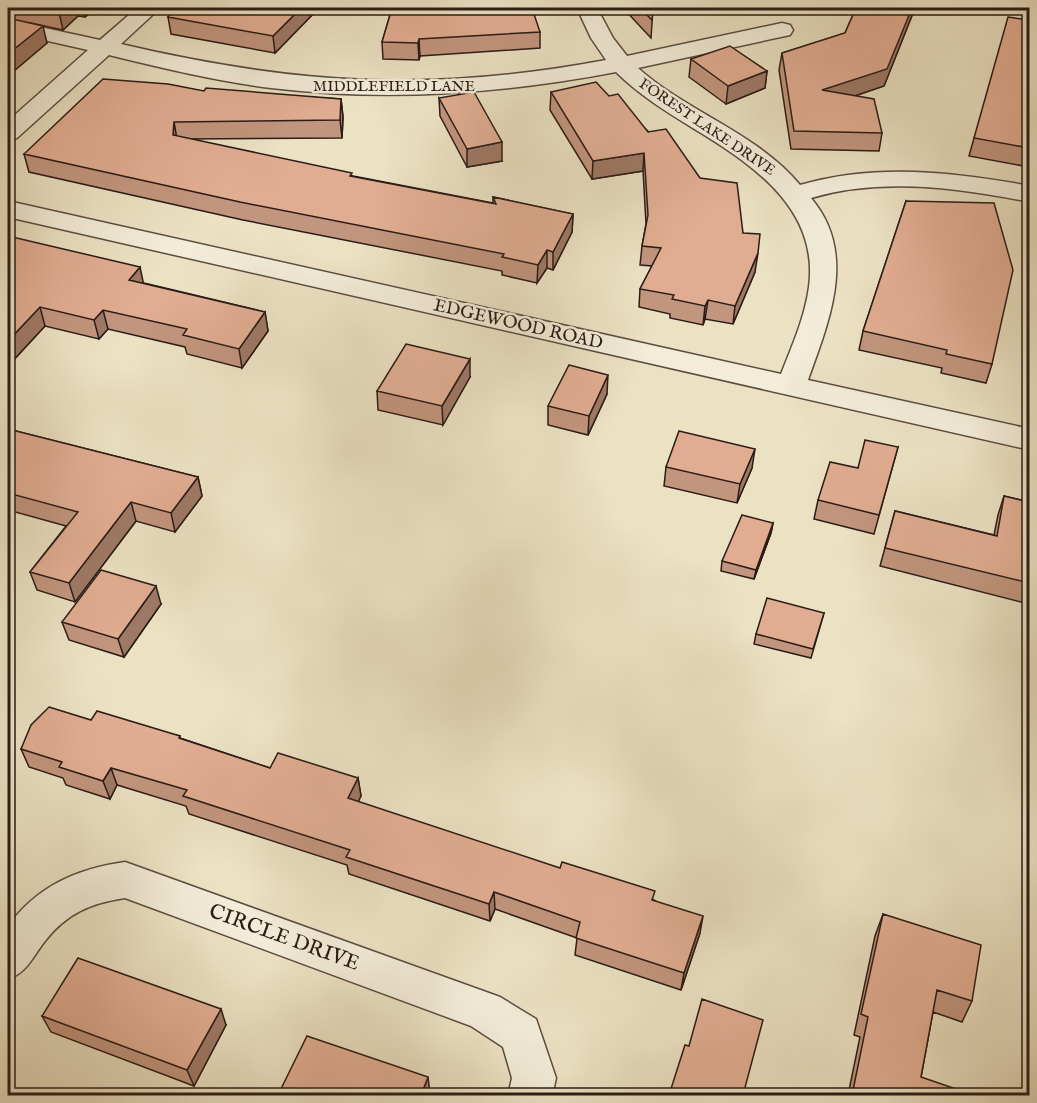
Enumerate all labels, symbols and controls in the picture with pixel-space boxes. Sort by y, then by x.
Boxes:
street label: FOREST LAKE DRIVE [635,74,779,180]
street label: MIDDLEFIELD LANE [313,77,475,96]
street label: EDGEWOOD ROAD [431,294,605,356]
street label: CIRCLE DRIVE [205,898,363,978]

